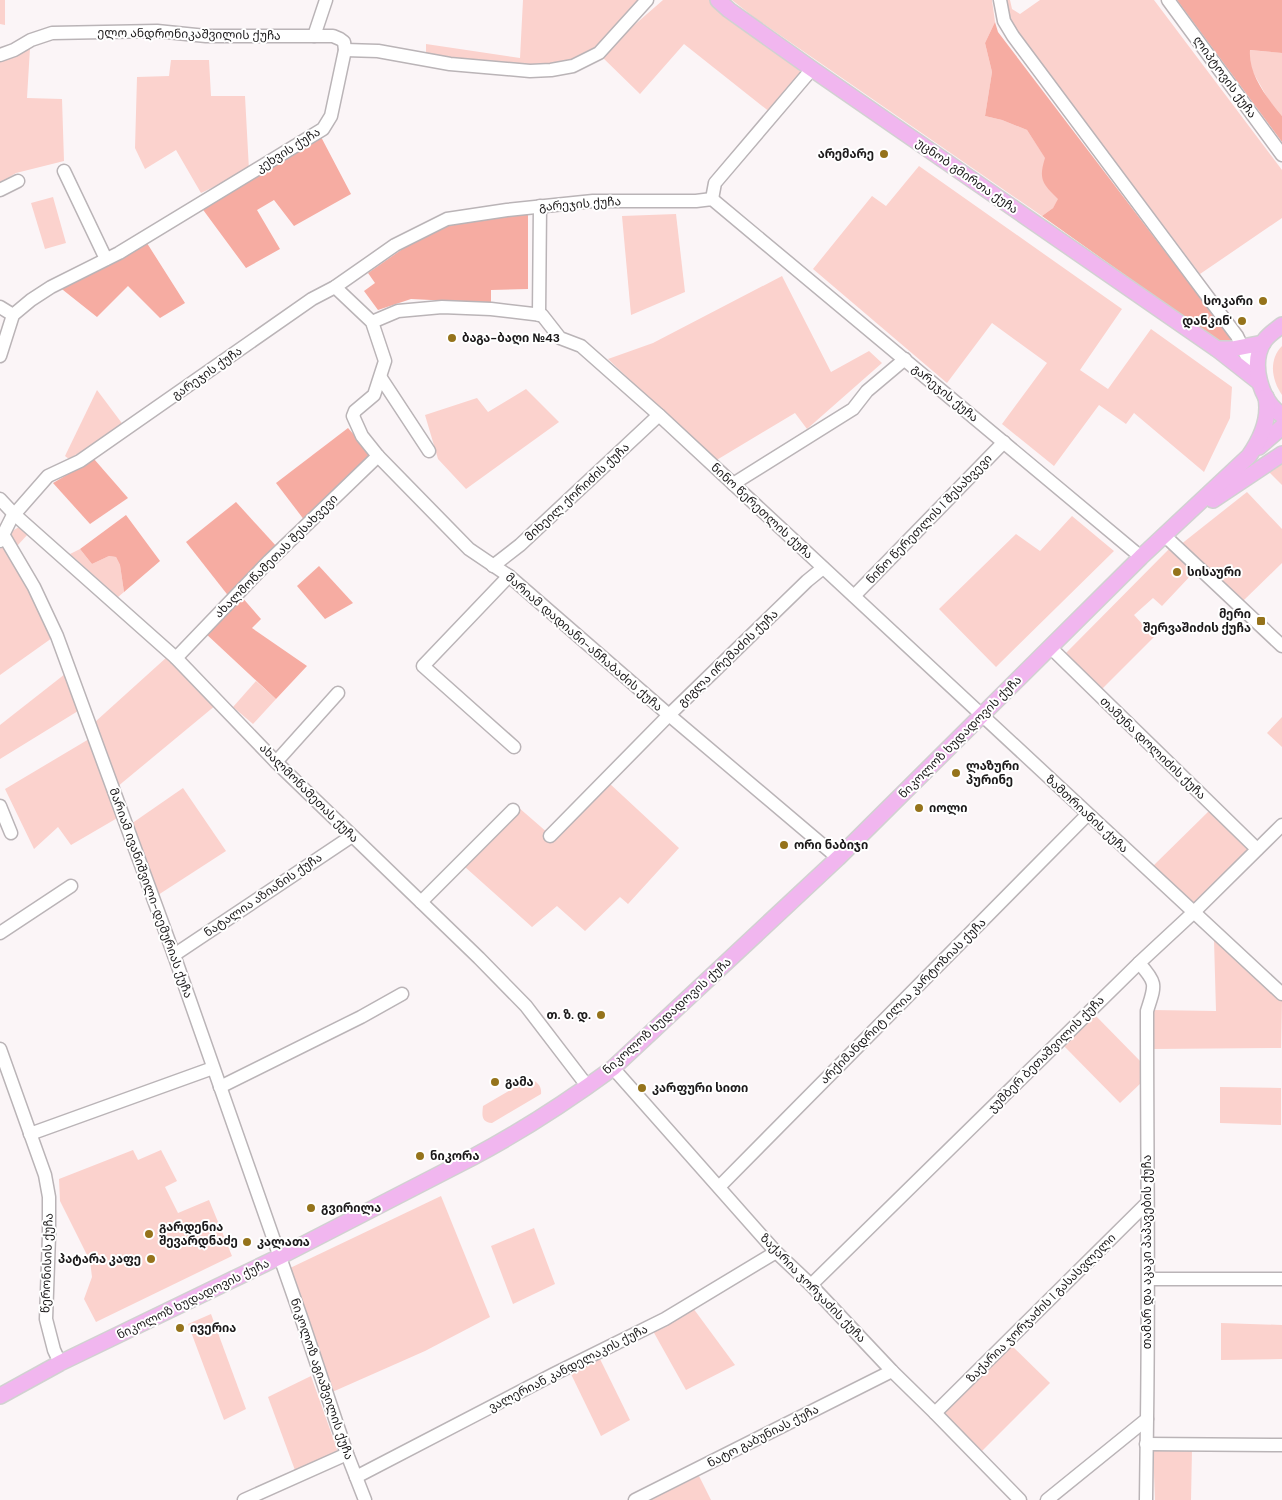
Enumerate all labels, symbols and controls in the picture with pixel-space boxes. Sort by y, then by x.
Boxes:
street label: ელო ანდრონიკაშვილის ქუჩა [97,24,281,44]
street label: ლიპტოვის ქუჩა [1190,33,1260,121]
street label: კეხვის ქუჩა [253,124,323,176]
street label: უცნობ გმირთა ქუჩა [913,135,1021,217]
place label: არემარე [818,146,874,162]
marker: არემარე [878,148,890,160]
street label: გარეჯის ქუჩა [538,193,622,215]
place label: სოკარი [1203,293,1253,309]
marker: სოკარი [1257,295,1269,307]
place label: დანკინ' [1182,313,1232,329]
marker: დანკინ' [1236,315,1248,327]
place label: ბაგა-ბაღი №43 [462,330,560,346]
marker: ბაგა-ბაღი №43 [446,332,458,344]
street label: გარეჯის ქუჩა [169,343,245,403]
street label: გარეჯის ქუჩა [908,360,982,426]
street label: მიხეილ ქორიძის ქუჩა [521,439,633,545]
street label: ნინო წერეთლის I შესახვევი [863,451,995,587]
street label: ნინო წერეთლის ქუჩა [708,459,816,563]
street label: ახალმოწამეთას შესახვევი [211,491,341,621]
place label: სისაური [1187,564,1241,580]
marker: სისაური [1171,566,1183,578]
street label: მარიამ დადიანი-ანჩაბაძის ქუჩა [502,569,666,715]
street label: გიგლა ირემაძის ქუჩა [675,606,781,710]
place label: მერი შერვაშიძის ქუჩა [1143,606,1251,636]
marker: მერი შერვაშიძის ქუჩა [1255,615,1267,627]
street label: ნიკოლოზ ხუდადოვის ქუჩა [895,672,1025,802]
street label: თამუნა დოლიძის ქუჩა [1097,693,1209,803]
street label: ახალმოწამეთას ქუჩა [256,740,362,846]
place label: ლაზური პურინე [966,758,1019,788]
marker: ლაზური პურინე [950,767,962,779]
street label: ზამთრიანის ქუჩა [1042,771,1132,857]
street label: მარიამ ივანიშვილი-დემურიას ქუჩა [105,786,197,1000]
place label: იოლი [929,800,968,816]
marker: იოლი [913,802,925,814]
place label: ორი ნაბიჯი [794,837,868,853]
marker: ორი ნაბიჯი [778,839,790,851]
street label: ნატალია აზიანის ქუჩა [201,849,325,941]
street label: არქიმანდრიტ ილია კარტოზიას ქუჩა [817,915,989,1087]
street label: ნიკოლოზ ხუდადოვის ქუჩა [599,954,735,1078]
street label: ჯუმბერ ბეთაშვილის ქუჩა [984,992,1108,1116]
place label: თ. ზ. დ. [547,1007,591,1023]
marker: თ. ზ. დ. [595,1009,607,1021]
place label: გამა [505,1074,534,1090]
marker: გამა [489,1076,501,1088]
place label: კარფური სითი [652,1080,748,1096]
marker: კარფური სითი [636,1082,648,1094]
place label: ნიკორა [430,1148,479,1164]
marker: ნიკორა [414,1150,426,1162]
street label: თამარ და აკაკი პაპავების ქუჩა [1139,1155,1155,1349]
place label: გვირილა [321,1200,381,1216]
marker: გვირილა [305,1202,317,1214]
street label: წერონისის ქუჩა [37,1213,57,1313]
place label: გარდენია შევარდნაძე [159,1219,238,1249]
marker: გარდენია შევარდნაძე [143,1228,155,1240]
street label: ზაქარია ჯორჯაძის ქუჩა [757,1230,869,1346]
street label: ზაქარია ჯორჯაძის I გასასვლელი [963,1230,1119,1386]
place label: კალათა [257,1234,310,1250]
marker: კალათა [241,1236,253,1248]
place label: პატარა კაფე [58,1251,141,1267]
marker: პატარა კაფე [145,1253,157,1265]
street label: ნიკოლოზ ხუდადოვის ქუჩა [114,1255,272,1343]
street label: ნიკოლოზ აგიაშვილის ქუჩა [287,1296,357,1462]
place label: ივერია [190,1320,236,1336]
street label: ვალერიან კანდელაკის ქუჩა [486,1321,650,1415]
marker: ივერია [174,1322,186,1334]
street label: ნატო გაბუნიას ქუჩა [705,1401,821,1471]

